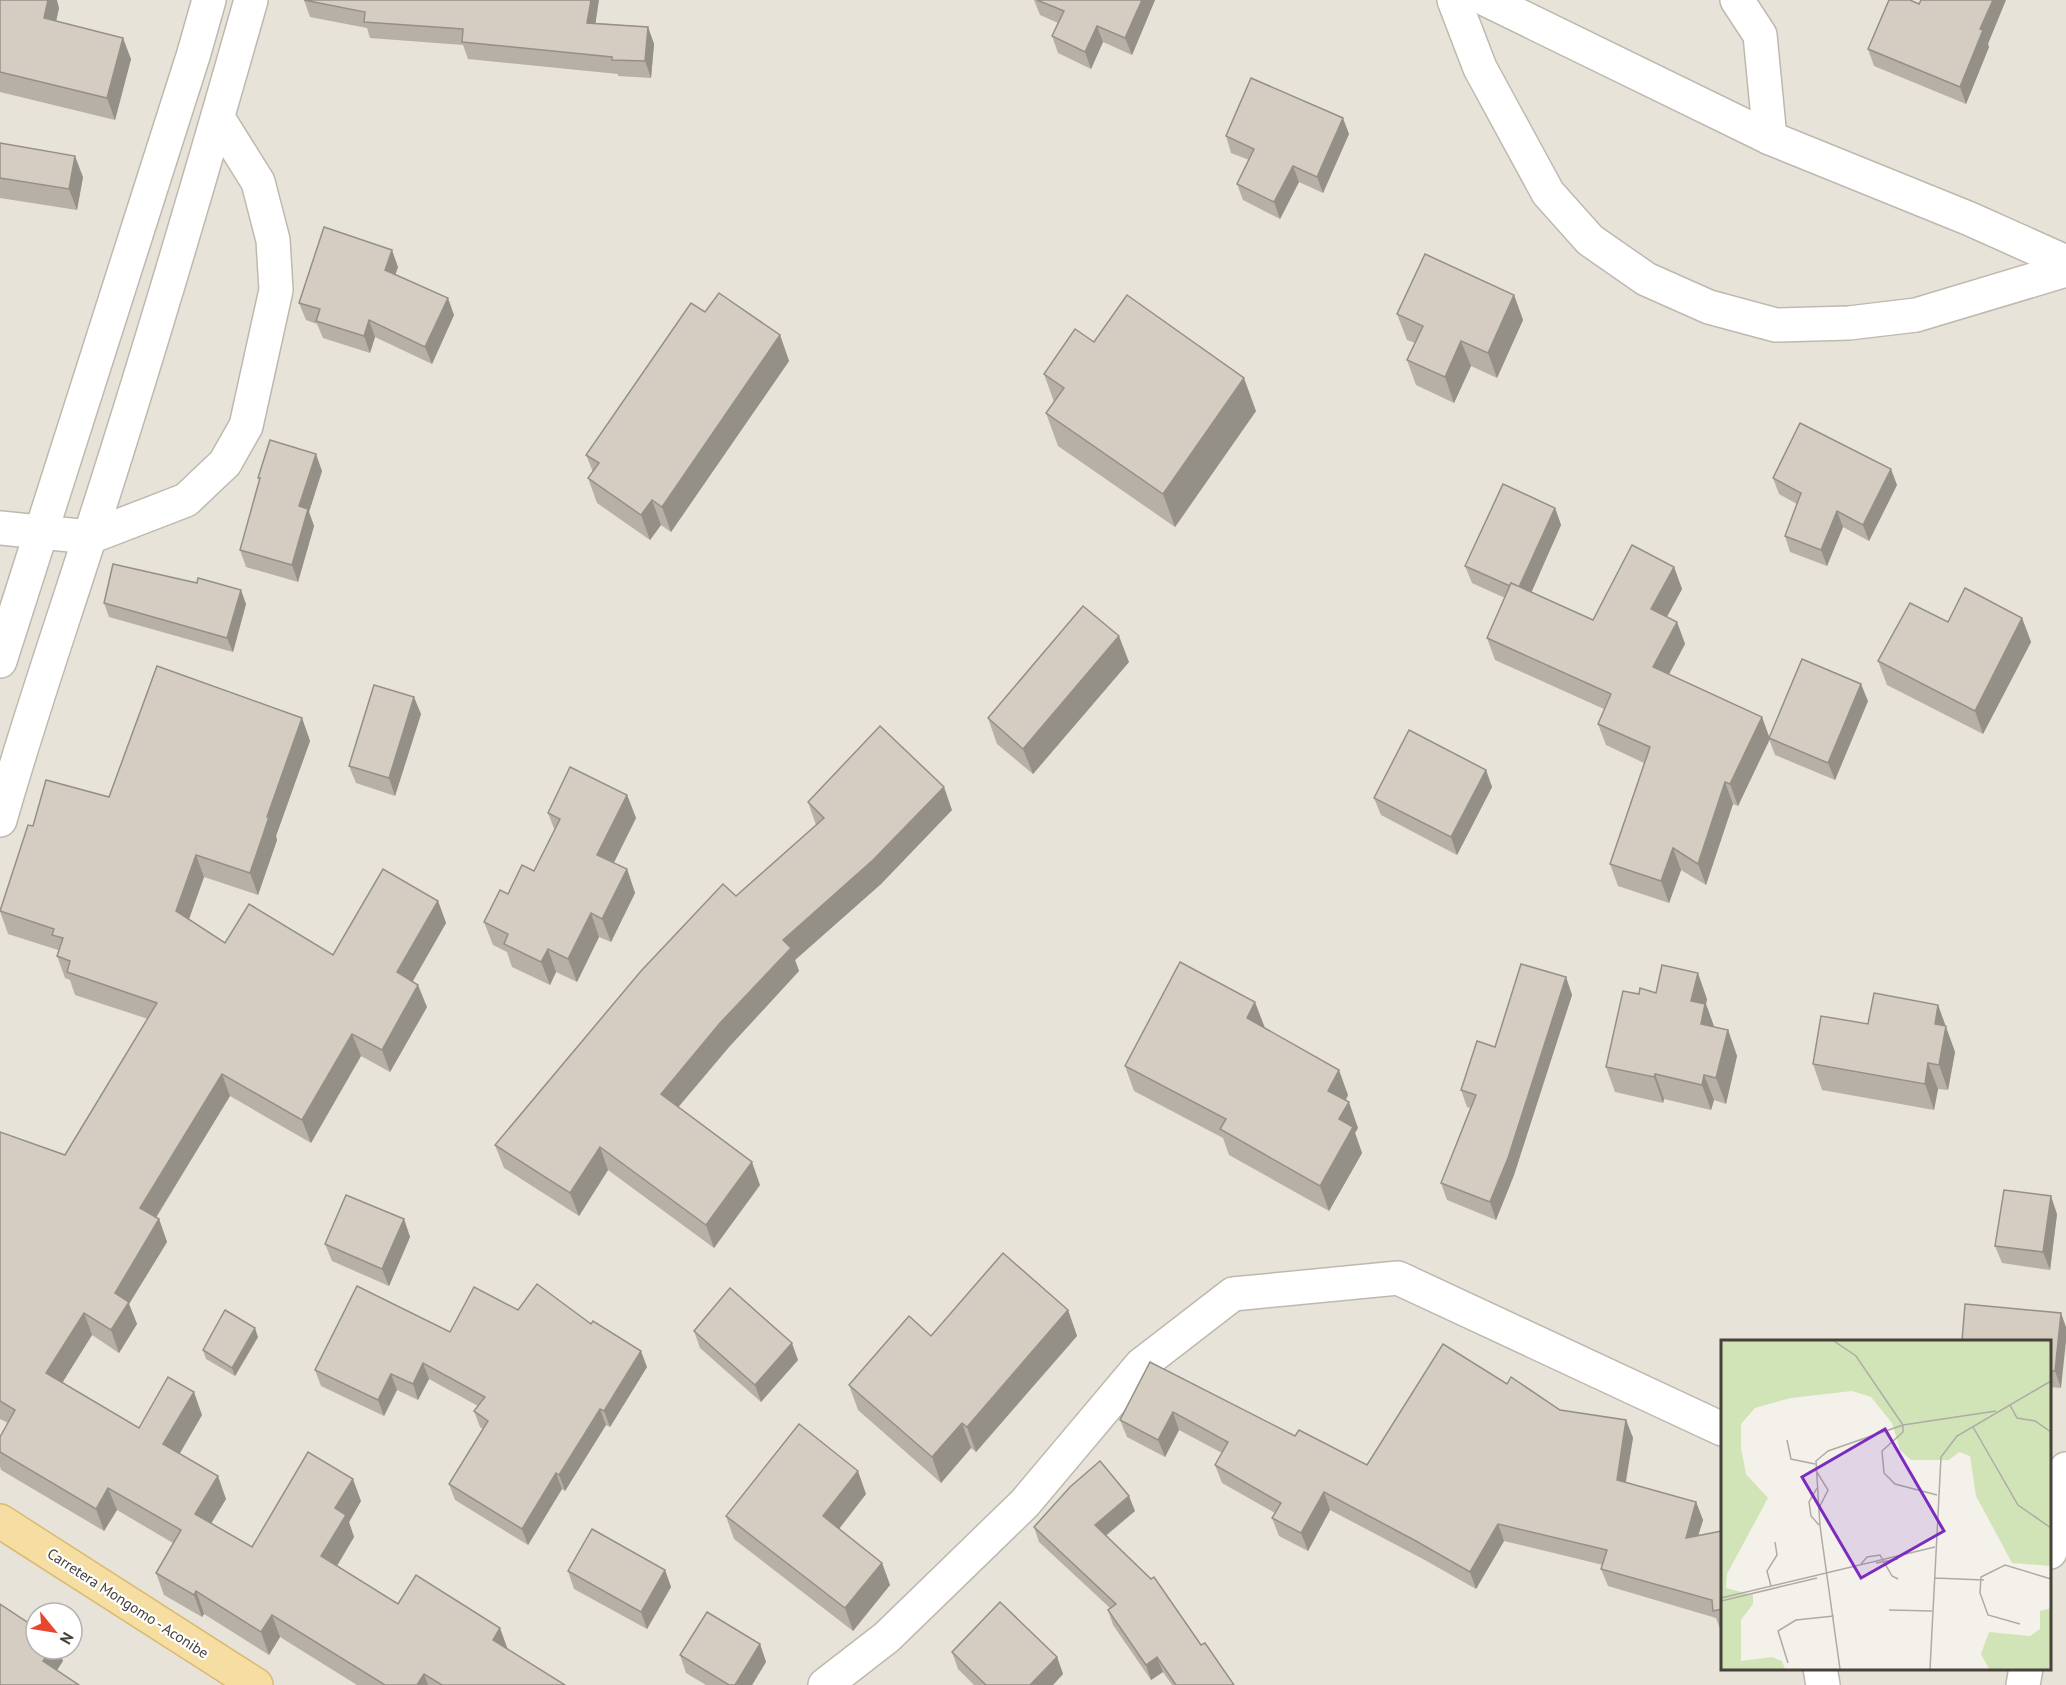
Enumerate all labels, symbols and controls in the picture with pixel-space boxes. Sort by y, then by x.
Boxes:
inset map [1721,1340,2051,1670]
street label: Carretera Mongomo - Aconibe [44,1544,212,1662]
north arrow [24,1601,84,1661]
text: N [56,1629,78,1648]

